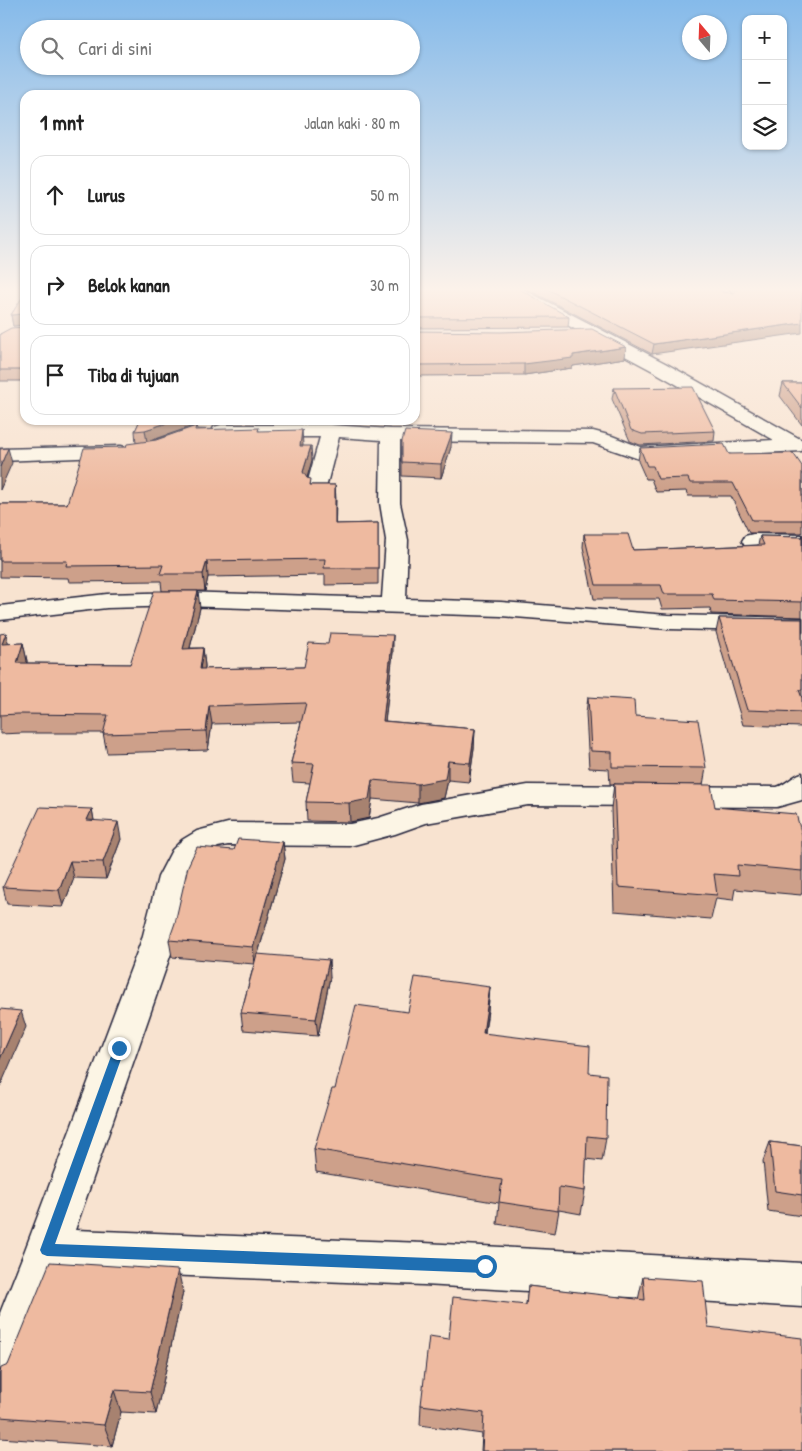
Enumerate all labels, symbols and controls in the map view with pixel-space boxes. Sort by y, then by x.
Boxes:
north arrow [682,15,727,60]
map controls [742,15,787,150]
button: + [742,15,787,60]
search box [20,20,420,75]
icon: search [38,34,66,62]
text: Cari di sini [78,35,152,61]
button: − [742,60,787,105]
button: layers [742,105,787,150]
text: 1 mnt [40,108,83,137]
text: Jalan kaki · 80 m [304,112,400,134]
icon: ahead [41,181,69,209]
text: Lurus [88,182,125,208]
text: 50 m [371,184,399,206]
icon: right [41,271,69,299]
text: Belok kanan [88,272,170,298]
text: 30 m [370,274,399,296]
icon: arrive [41,361,69,389]
text: Tiba di tujuan [88,362,179,388]
route end [108,1037,131,1060]
route start [474,1255,497,1278]

